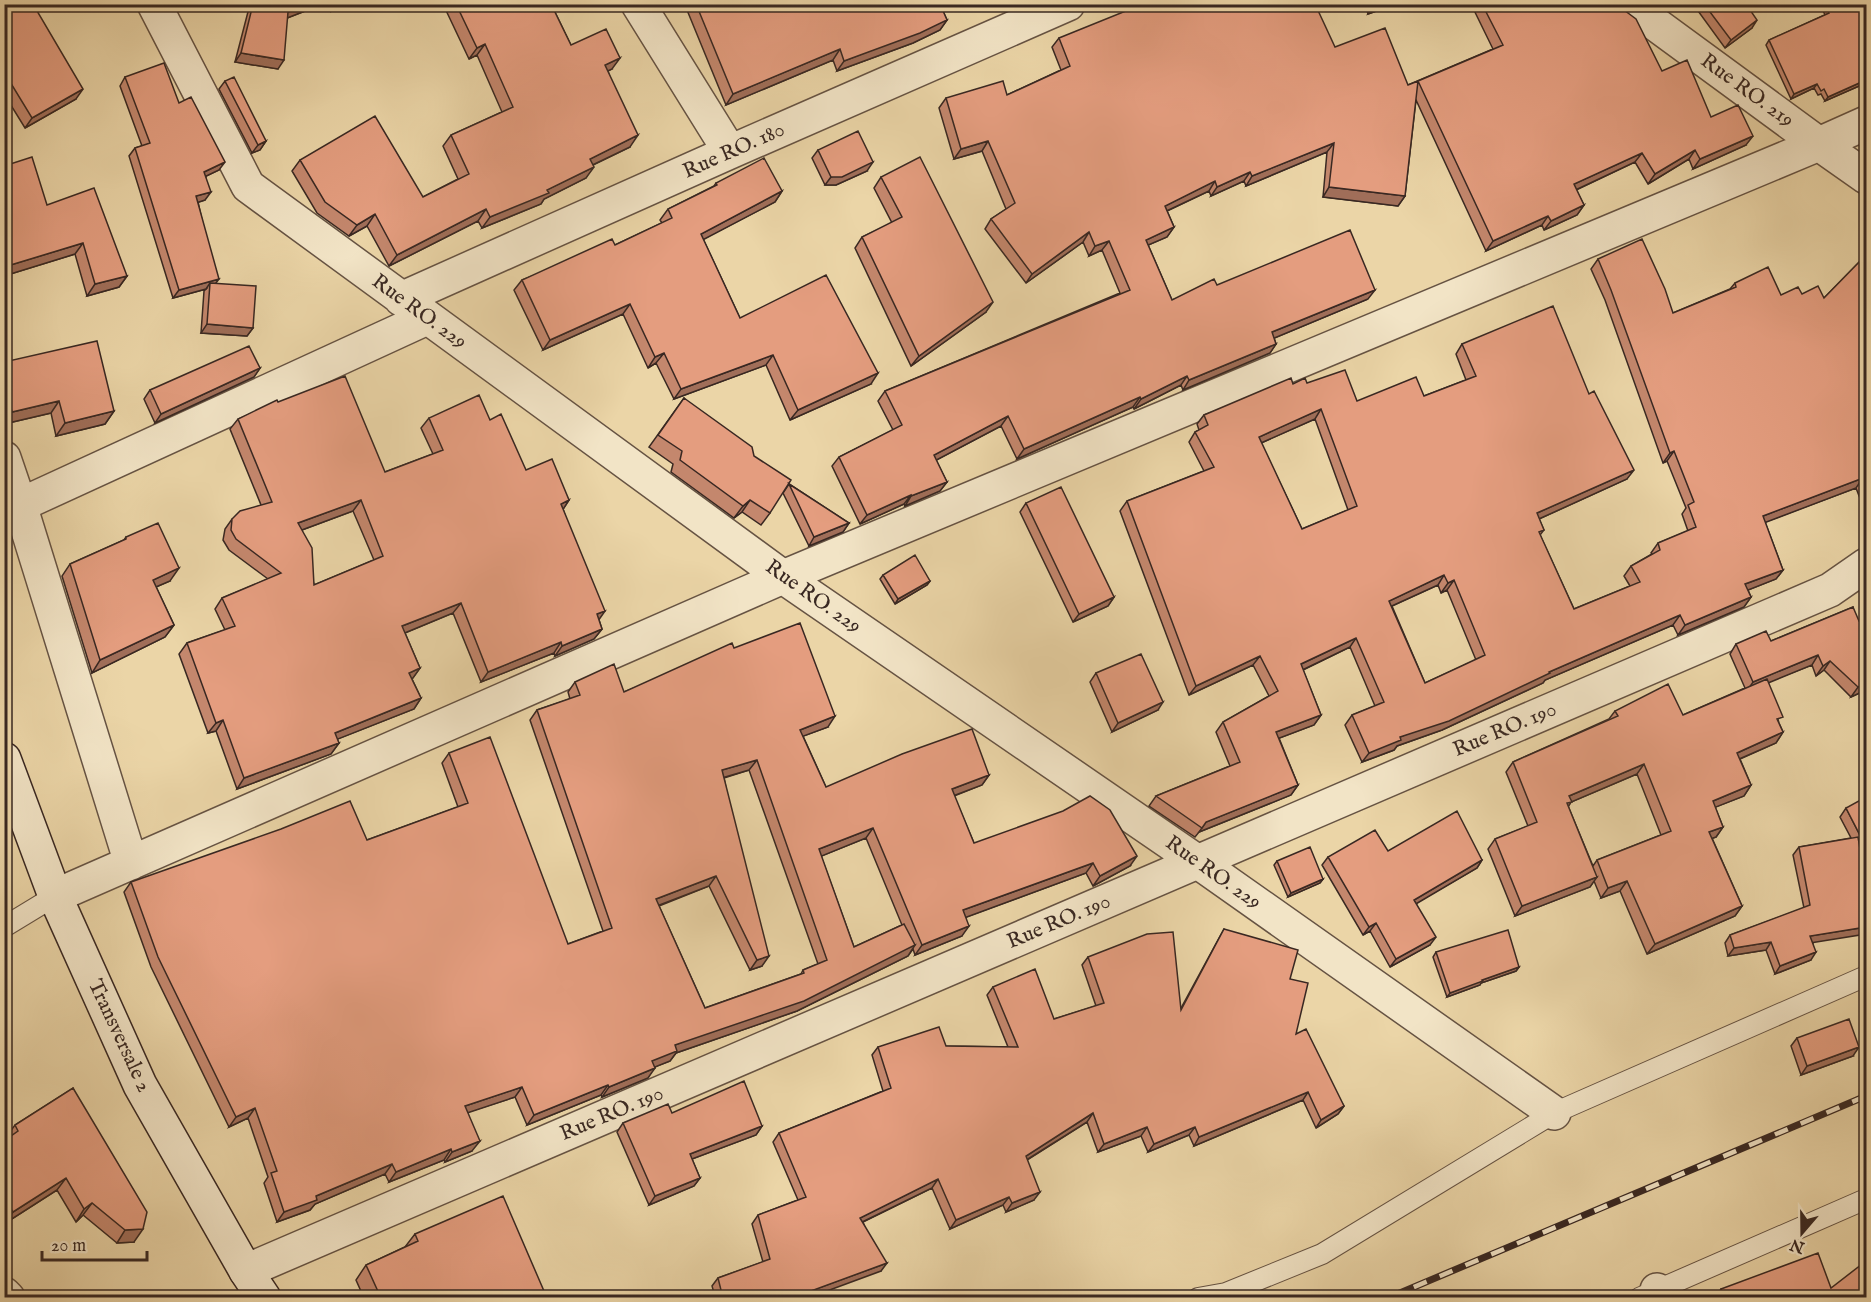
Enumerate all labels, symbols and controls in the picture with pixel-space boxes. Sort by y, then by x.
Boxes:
street label: Rue RO. 219 [1695,48,1799,134]
street label: Rue RO. 180 [679,117,789,185]
street label: Rue RO. 229 [366,268,472,356]
street label: Rue RO. 229 [760,554,866,640]
street label: Rue RO. 190 [1449,696,1561,764]
street label: Rue RO. 229 [1160,830,1266,916]
street label: Rue RO. 190 [1003,888,1115,956]
street label: Transversale 2 [81,975,157,1097]
street label: Rue RO. 190 [556,1080,668,1148]
north arrow [1772,1203,1832,1263]
scale bar [42,1224,147,1262]
text: N [1787,1233,1808,1257]
text: 20 m [51,1235,86,1258]

